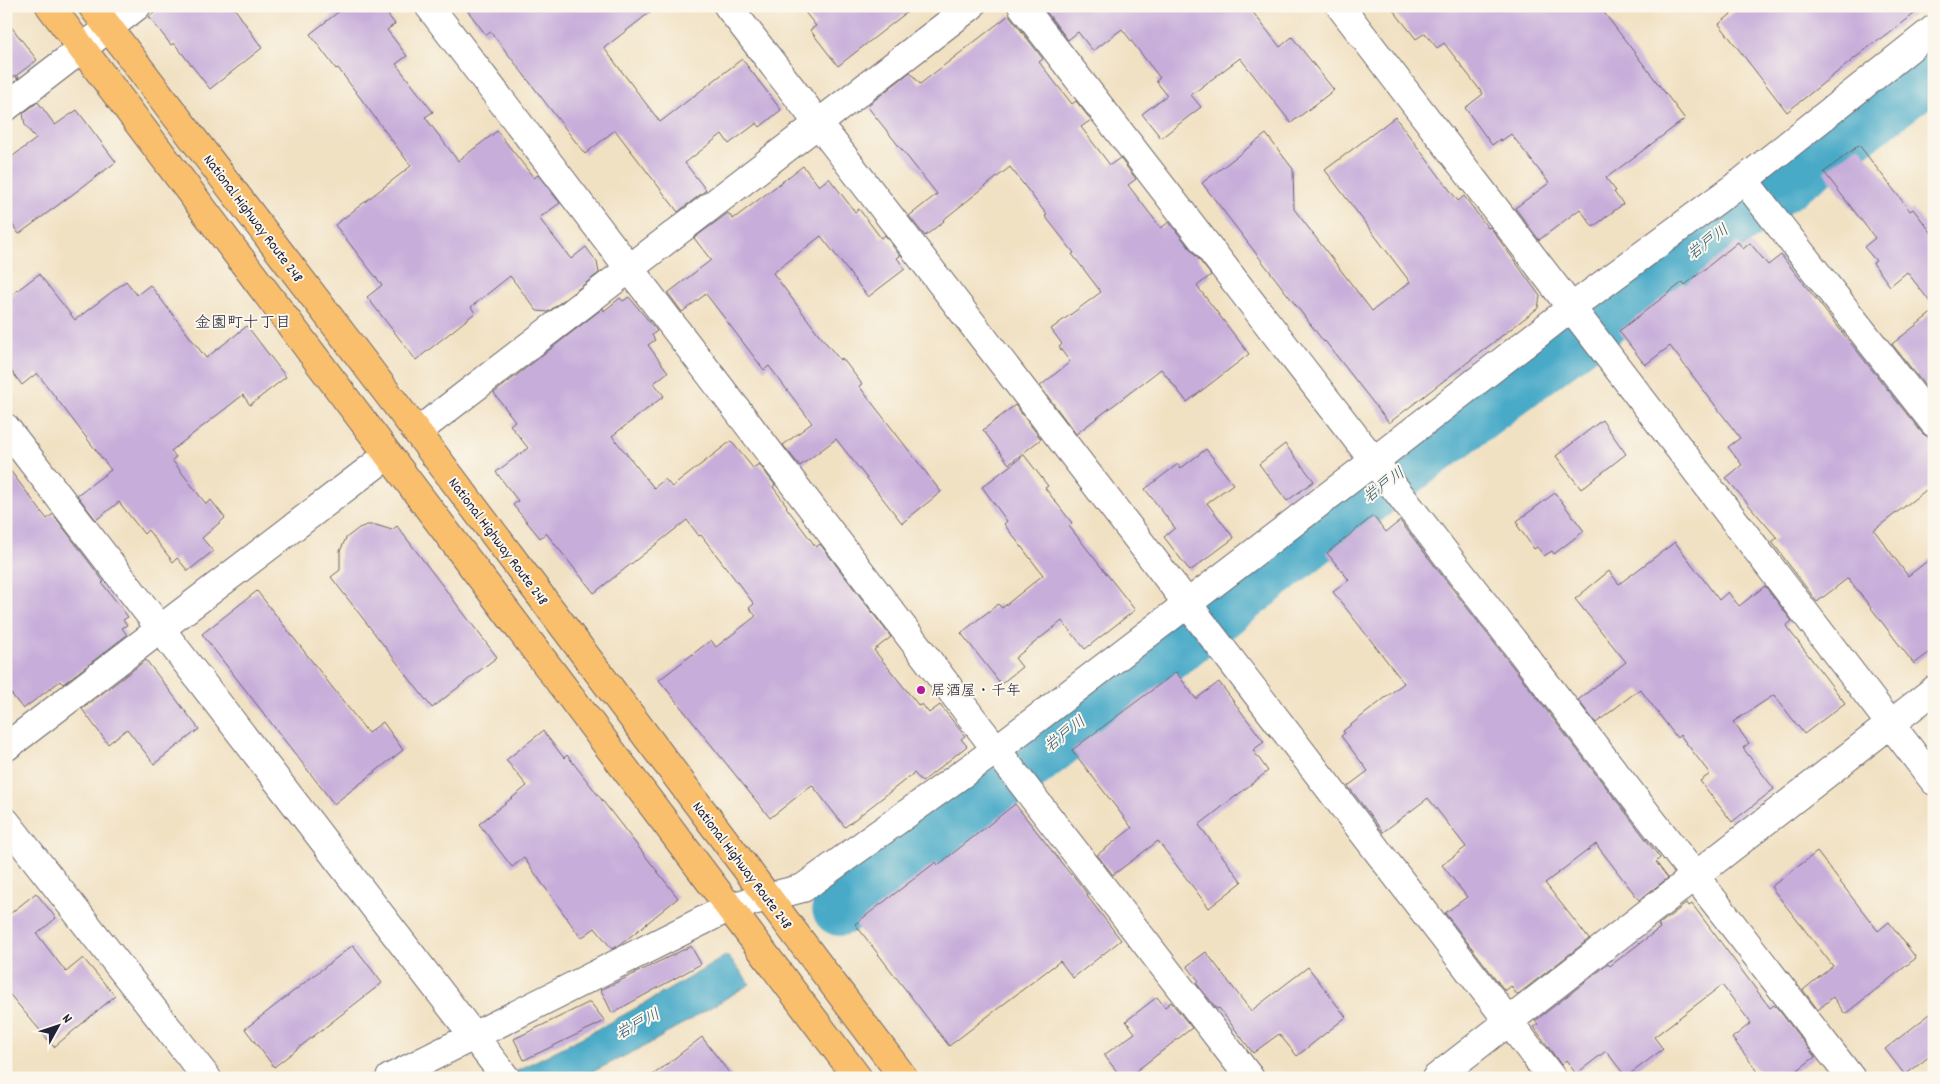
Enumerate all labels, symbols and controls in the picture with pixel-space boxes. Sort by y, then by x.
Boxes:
street label: National Highway Route 248 [197,151,308,288]
water label: 岩戸川 [1682,219,1735,267]
district label: 金園町十丁目 [195,312,291,335]
water label: 岩戸川 [1358,462,1411,510]
street label: National Highway Route 248 [442,474,553,611]
place label: 居酒屋・千年 [931,681,1021,703]
marker: 居酒屋・千年 [915,684,927,696]
water label: 岩戸川 [1040,711,1092,759]
street label: National Highway Route 248 [686,798,797,935]
north arrow [32,1002,82,1052]
water label: 岩戸川 [612,1004,665,1047]
text: N [57,1010,76,1028]

